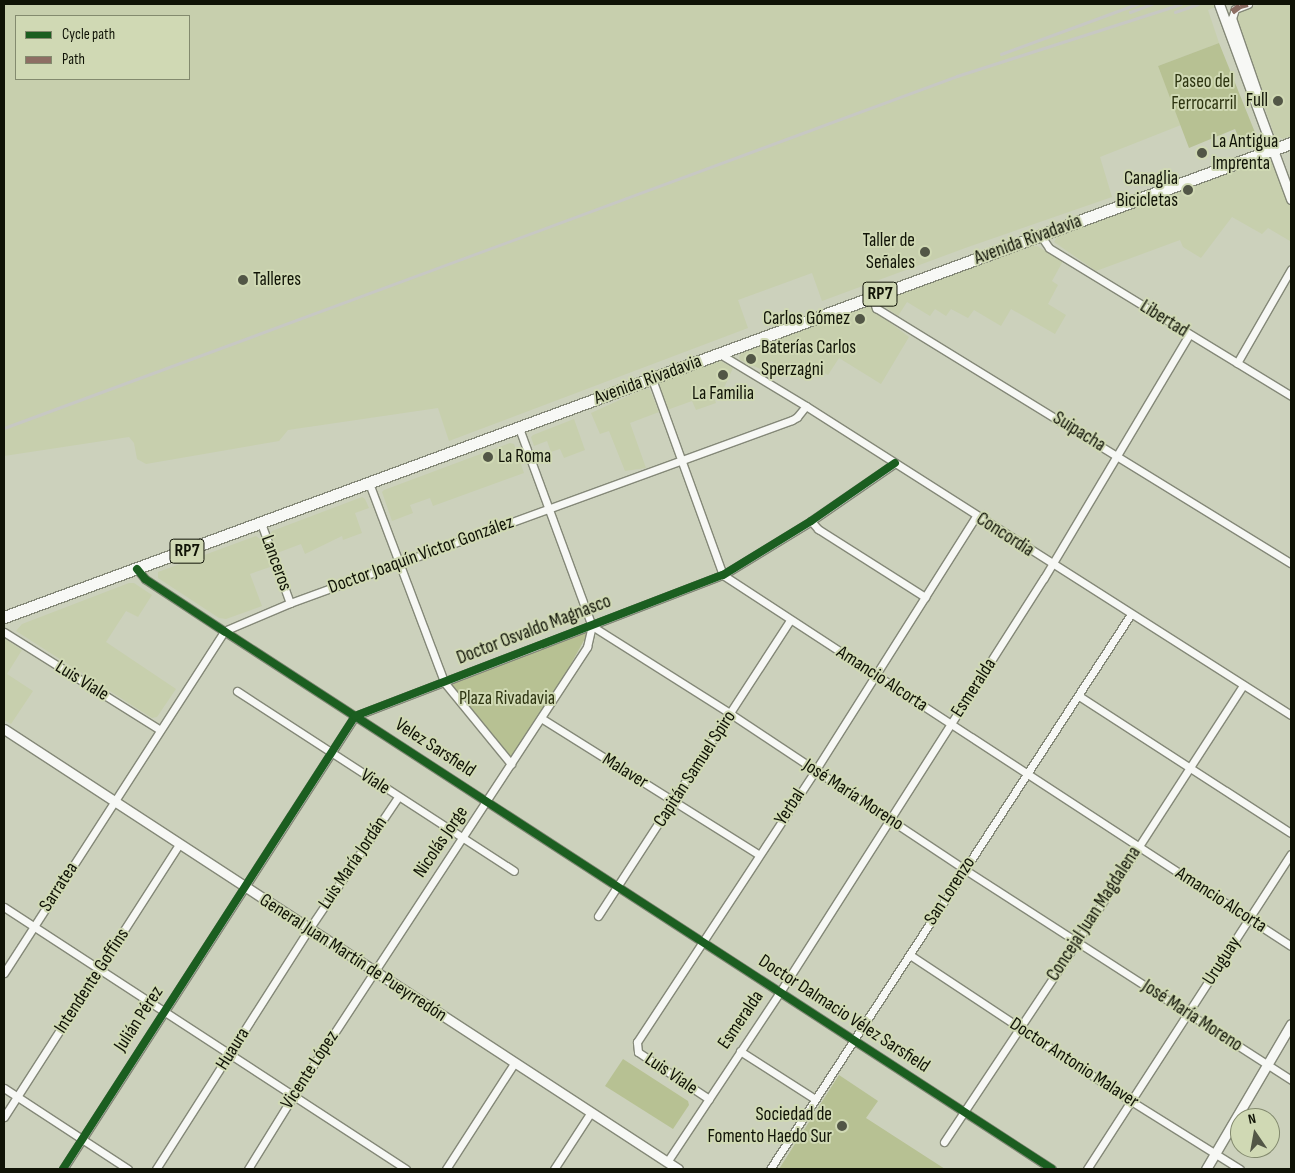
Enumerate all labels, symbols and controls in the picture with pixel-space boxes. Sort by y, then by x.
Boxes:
legend [15,15,190,80]
text: Cycle path [62,25,115,44]
text: Path [62,50,85,69]
park label: Paseo del Ferrocarril [1171,71,1237,115]
place label: Full [1246,90,1268,112]
marker: Full [1272,95,1284,107]
place label: La Antigua Imprenta [1212,131,1278,175]
marker: La Antigua Imprenta [1196,147,1208,159]
place label: Canaglia Bicicletas [1116,168,1178,212]
marker: Canaglia Bicicletas [1182,184,1194,196]
street label: Avenida Rivadavia [971,210,1085,270]
place label: Taller de Señales [862,230,915,274]
marker: Taller de Señales [919,246,931,258]
place label: Talleres [253,269,301,291]
marker: Talleres [237,274,249,286]
road number: RP7 [861,278,899,310]
street label: Libertad [1136,295,1192,343]
place label: Carlos Gómez [763,308,850,330]
marker: Carlos Gómez [854,313,866,325]
place label: Baterías Carlos Sperzagni [761,337,856,381]
street label: Avenida Rivadavia [591,350,705,410]
marker: Baterías Carlos Sperzagni [745,353,757,365]
marker: La Familia [717,369,729,381]
place label: La Familia [692,383,754,405]
street label: Suipacha [1048,407,1110,457]
place label: La Roma [498,446,551,468]
marker: La Roma [482,451,494,463]
street label: Concordia [972,508,1038,562]
street label: Doctor Joaquín Victor González [325,511,517,599]
street label: Lanceros [255,532,297,594]
road number: RP7 [168,536,206,566]
street label: Doctor Osvaldo Magnasco [454,590,614,670]
street label: Amancio Alcorta [832,641,932,717]
street label: Esmeralda [947,654,1001,722]
street label: Luis Viale [51,656,113,706]
park label: Plaza Rivadavia [459,688,555,710]
street label: Capitán Samuel Spiro [649,707,741,831]
street label: Velez Sarsfield [390,714,480,782]
street label: Malaver [598,748,652,794]
street label: José María Moreno [799,754,907,836]
street label: Viale [356,764,394,800]
street label: Yerbal [770,785,810,829]
street label: Nicolás Jorge [409,802,473,882]
street label: Luis María Jordán [314,812,392,914]
street label: Concejal Juan Magdalena [1042,842,1146,986]
street label: San Lorenzo [920,853,980,929]
street label: Sarratea [35,858,83,916]
street label: Amancio Alcorta [1171,862,1271,938]
street label: General Juan Martín de Pueyrredón [255,889,451,1027]
street label: Intendente Goffins [50,924,134,1038]
street label: Uruguay [1198,933,1246,989]
street label: Doctor Dalmacio Vélez Sarsfield [754,950,934,1078]
street label: José María Moreno [1138,975,1246,1057]
street label: Julián Pérez [110,982,168,1056]
street label: Esmeralda [713,986,769,1054]
street label: Doctor Antonio Malaver [1005,1013,1143,1113]
street label: Huaura [211,1024,255,1074]
street label: Vicente López [276,1027,344,1113]
street label: Luis Viale [640,1048,702,1100]
place label: Sociedad de Fomento Haedo Sur [708,1104,832,1148]
north arrow [1230,1108,1280,1158]
text: N [1247,1110,1257,1128]
marker: Sociedad de Fomento Haedo Sur [836,1120,848,1132]

